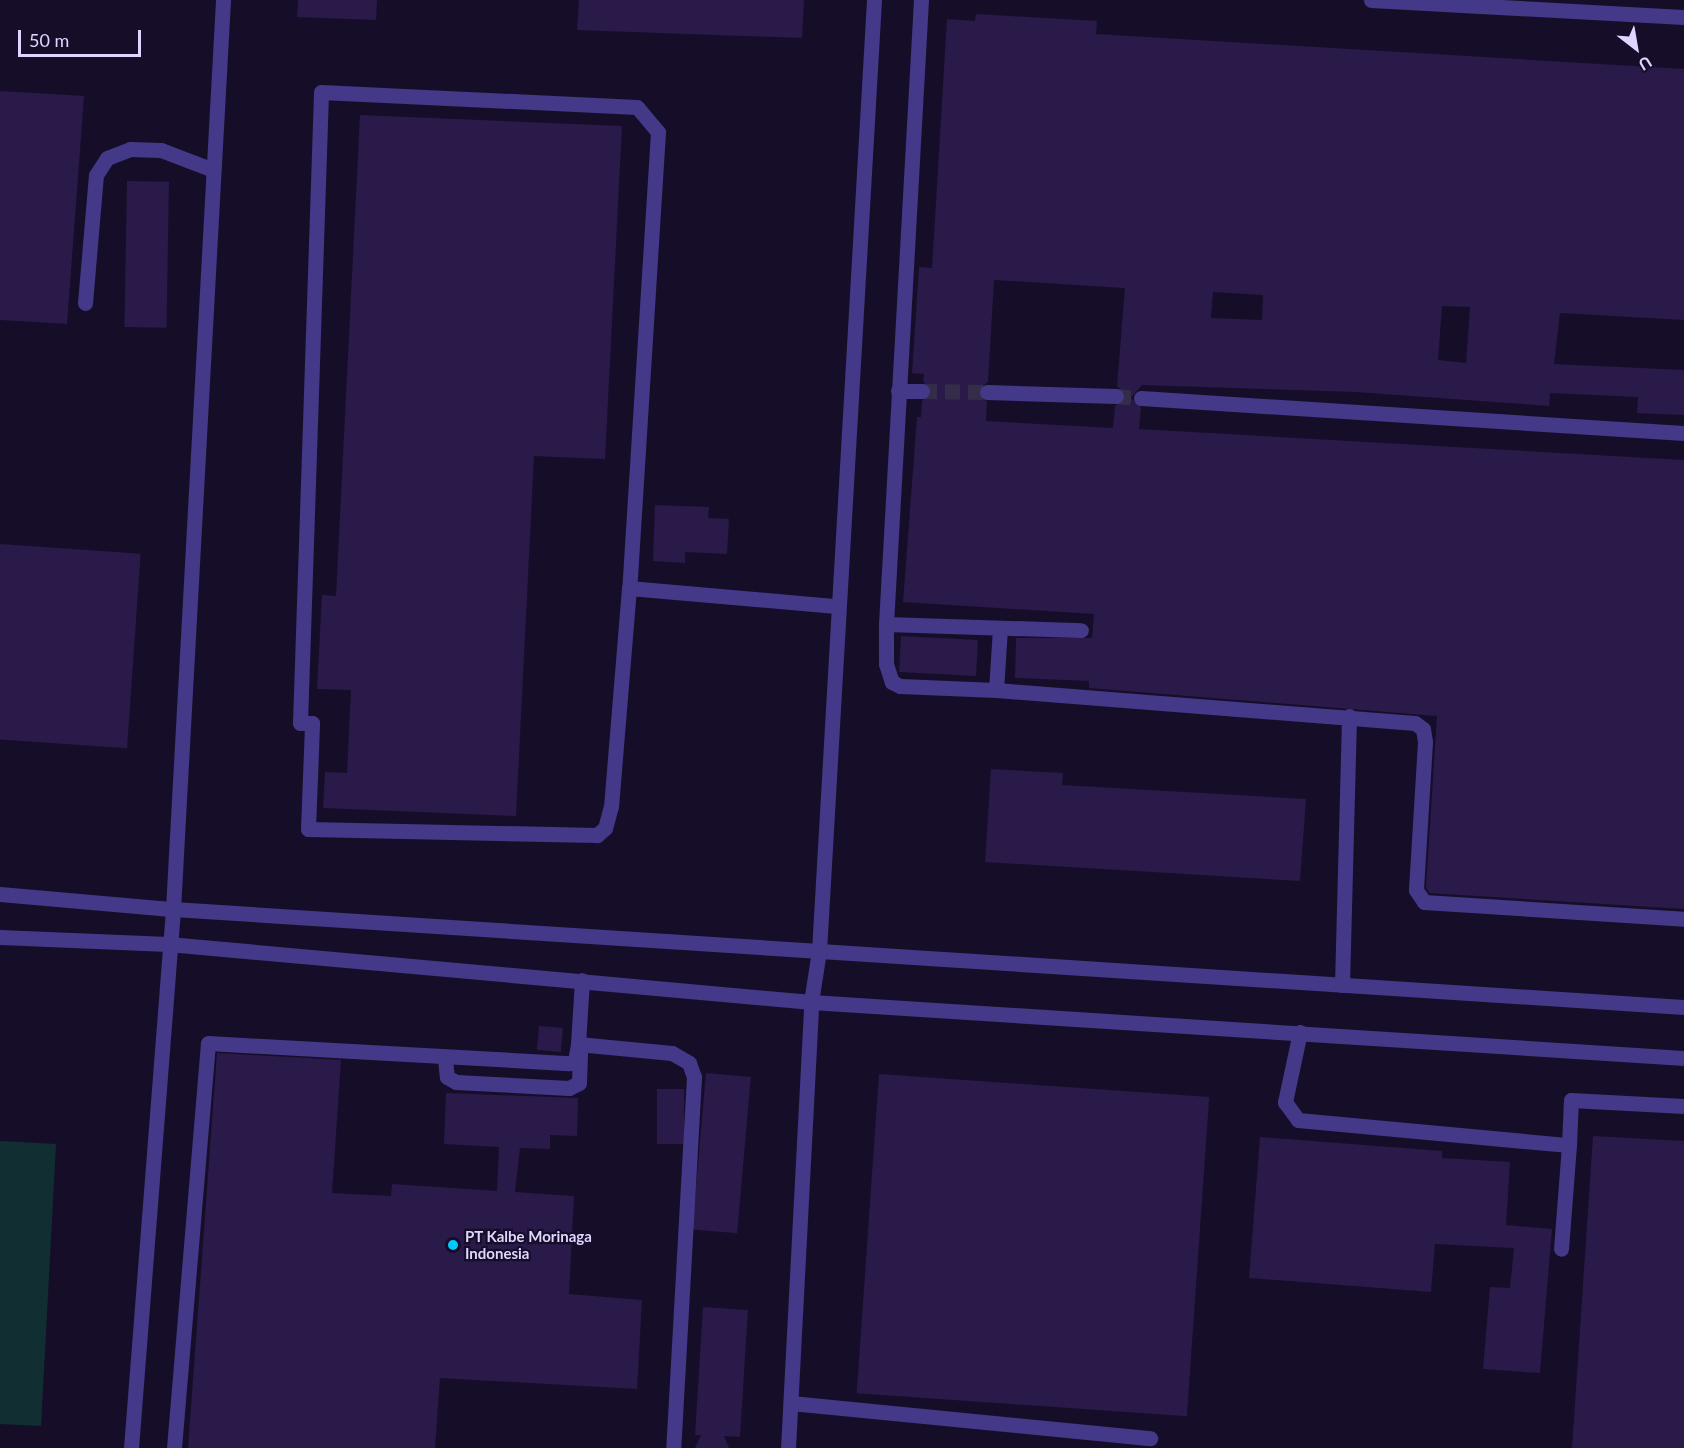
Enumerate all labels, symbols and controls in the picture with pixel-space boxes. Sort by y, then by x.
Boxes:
scale bar [21,18,144,56]
north arrow [1606,18,1666,78]
text: 50 m [29,29,69,51]
text: U [1636,53,1656,75]
place label: PT Kalbe Morinaga Indonesia [465,1227,592,1262]
marker: PT Kalbe Morinaga Indonesia [446,1238,460,1252]

